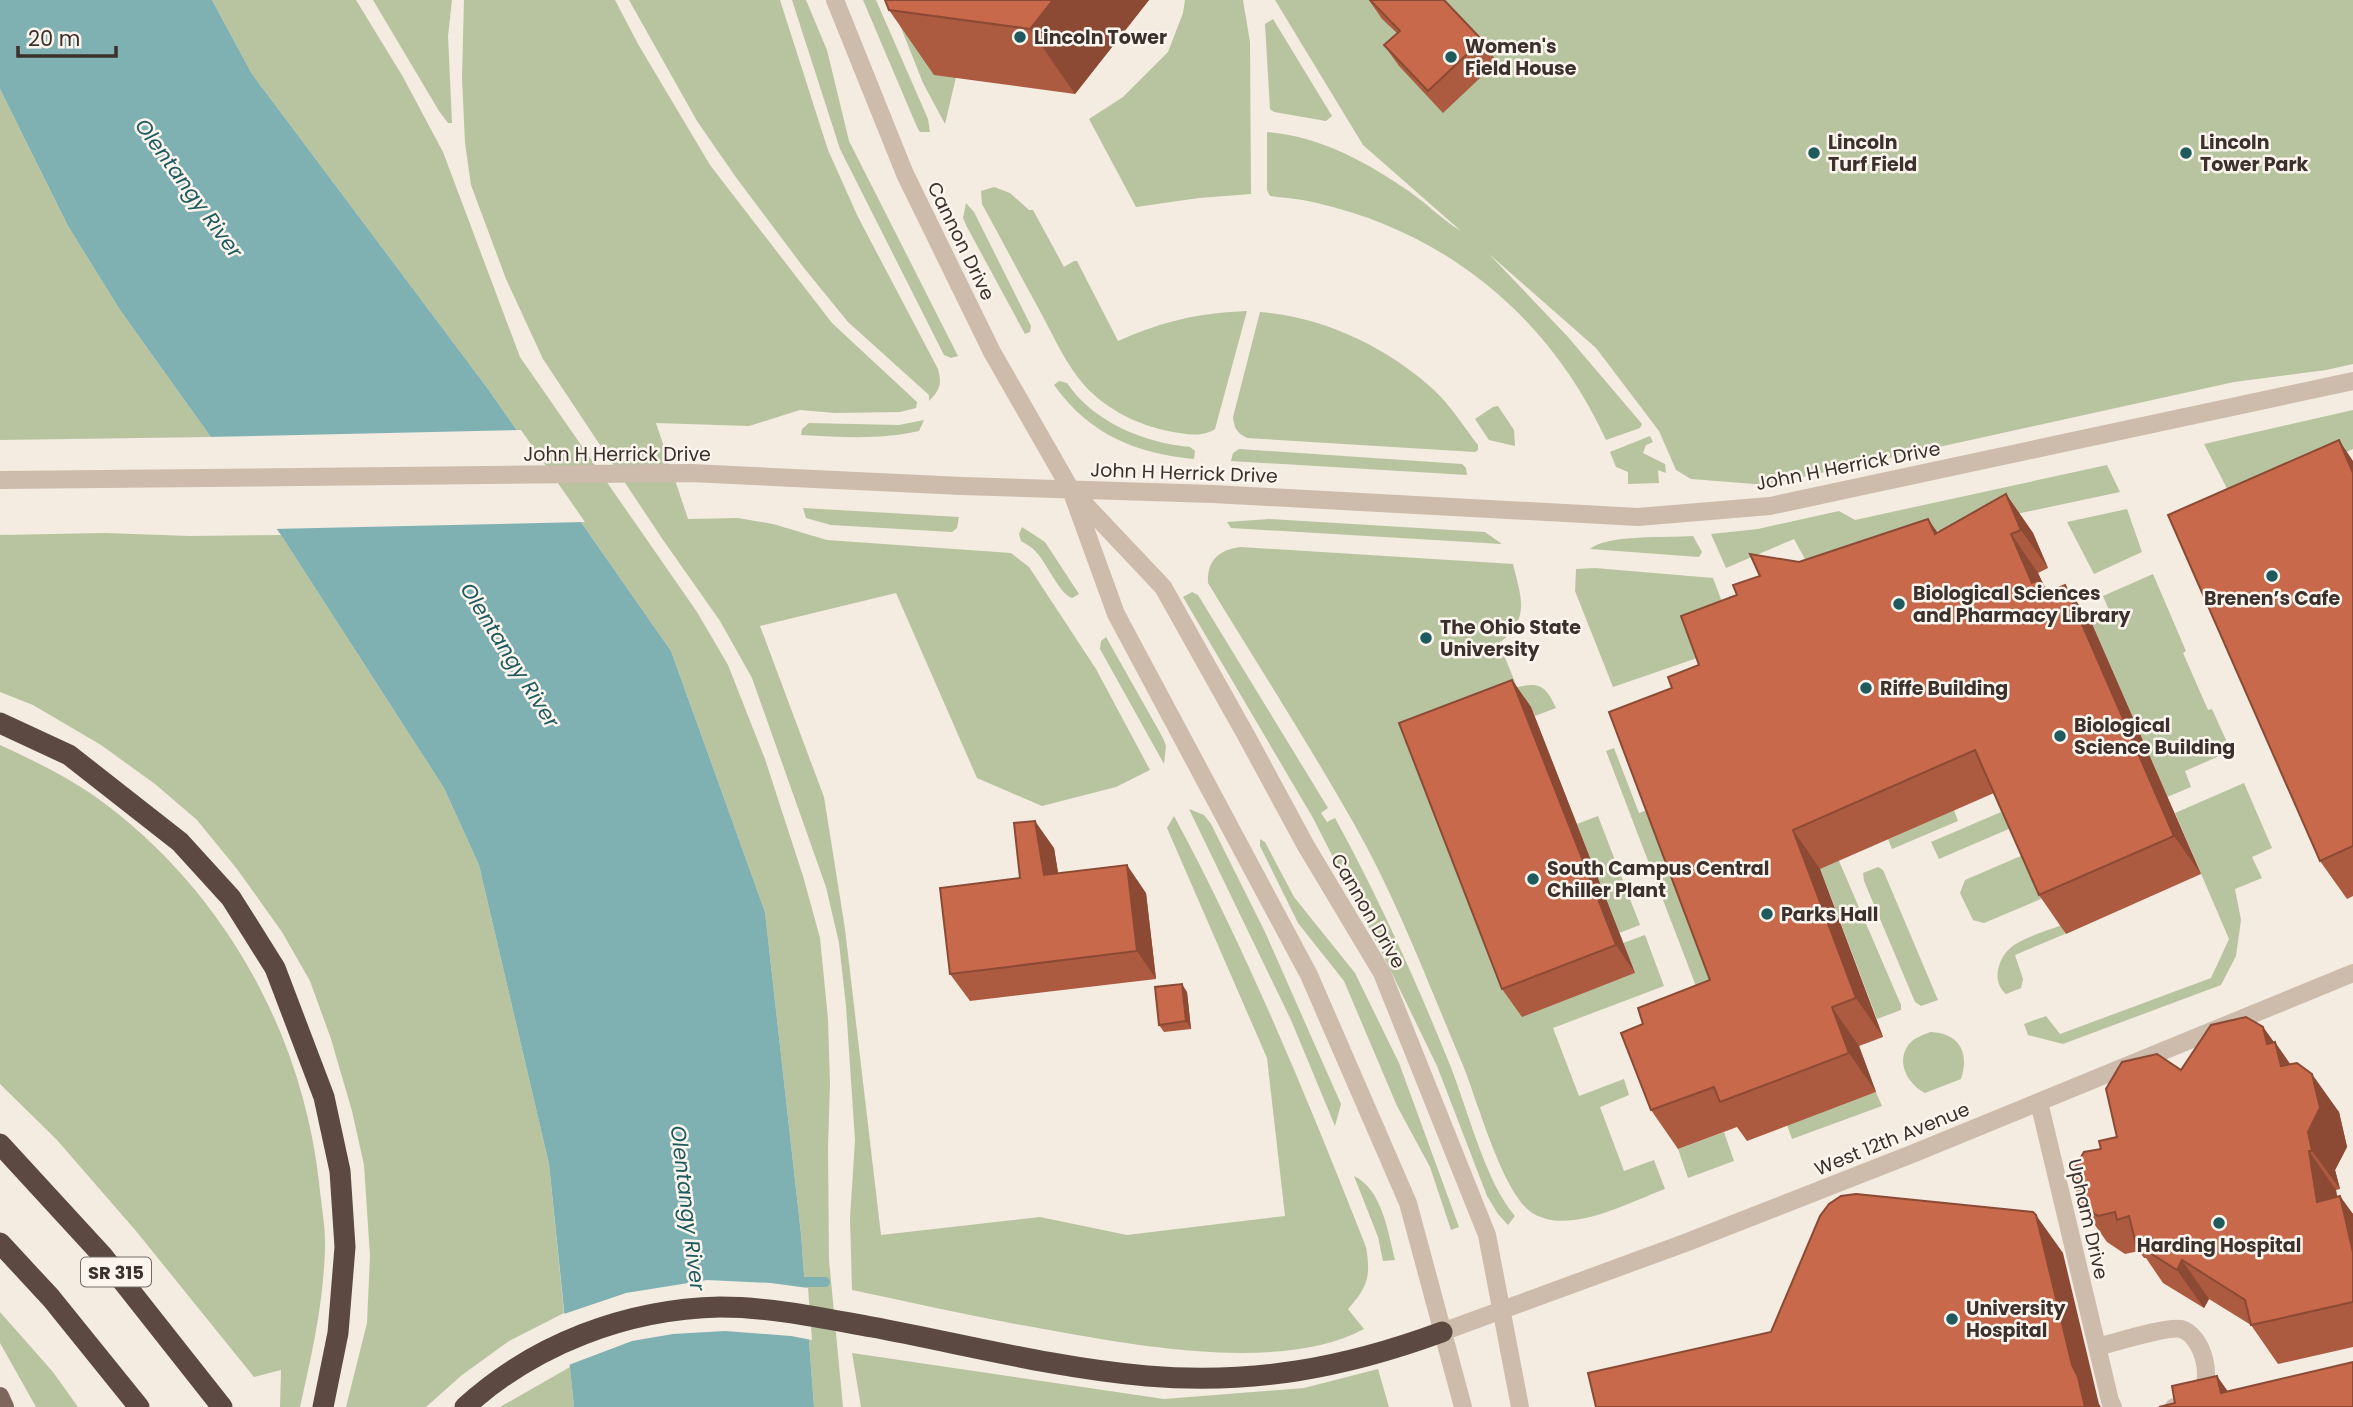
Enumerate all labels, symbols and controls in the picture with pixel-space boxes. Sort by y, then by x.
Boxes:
scale bar [18,14,116,58]
text: 20 m [28,24,81,53]
place label: Lincoln Tower [1034,24,1167,51]
marker: Lincoln Tower [1012,29,1028,45]
place label: Women's Field House [1465,33,1577,82]
marker: Women's Field House [1443,49,1459,65]
water label: Olentangy River [128,112,250,265]
place label: Lincoln Turf Field [1828,129,1917,178]
place label: Lincoln Tower Park [2200,129,2309,178]
marker: Lincoln Turf Field [1806,145,1822,161]
marker: Lincoln Tower Park [2178,145,2194,161]
street label: Cannon Drive [921,177,1001,305]
street label: John H Herrick Drive [1753,435,1943,497]
street label: John H Herrick Drive [523,441,711,468]
street label: John H Herrick Drive [1090,456,1278,490]
marker: Brenen’s Cafe [2264,568,2280,584]
water label: Olentangy River [454,577,567,734]
place label: Biological Sciences and Pharmacy Library [1913,580,2132,629]
place label: Brenen’s Cafe [2204,585,2340,612]
marker: Biological Sciences and Pharmacy Library [1891,596,1907,612]
place label: The Ohio State University [1440,614,1581,663]
marker: The Ohio State University [1418,630,1434,646]
place label: Riffe Building [1880,675,2008,702]
marker: Riffe Building [1858,680,1874,696]
place label: Biological Science Building [2074,712,2235,761]
marker: Biological Science Building [2052,728,2068,744]
street label: Cannon Drive [1324,848,1412,974]
place label: South Campus Central Chiller Plant [1547,855,1769,904]
marker: South Campus Central Chiller Plant [1525,871,1541,887]
place label: Parks Hall [1781,901,1878,928]
marker: Parks Hall [1759,906,1775,922]
street label: West 12th Avenue [1811,1096,1973,1182]
water label: Olentangy River [663,1124,713,1293]
street label: Upham Drive [2061,1156,2115,1282]
marker: Harding Hospital [2211,1215,2227,1231]
place label: Harding Hospital [2137,1232,2301,1259]
road number: SR 315 [81,1258,151,1287]
place label: University Hospital [1966,1295,2066,1344]
marker: University Hospital [1944,1311,1960,1327]

